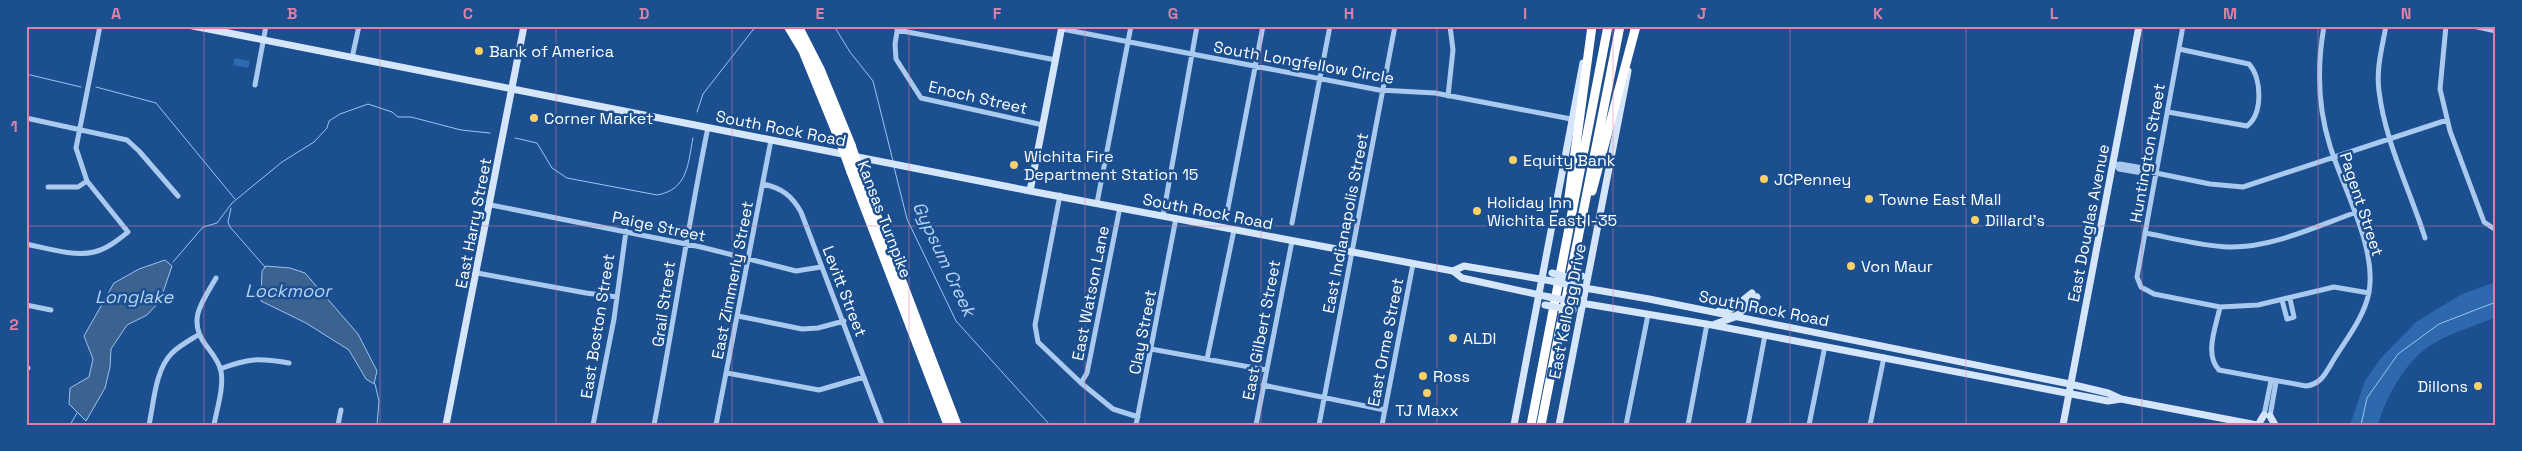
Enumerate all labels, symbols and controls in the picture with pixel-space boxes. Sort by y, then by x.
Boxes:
text: A [111,3,121,24]
text: B [287,3,297,24]
text: C [463,3,473,24]
text: D [639,3,649,24]
text: E [816,3,825,24]
text: F [993,3,1002,24]
text: G [1168,3,1178,24]
text: H [1344,3,1354,24]
text: I [1523,3,1527,24]
text: J [1697,3,1707,24]
text: K [1873,3,1883,24]
text: L [2050,3,2059,24]
text: M [2223,3,2237,24]
text: N [2401,3,2411,24]
street label: South Longfellow Circle [1212,36,1396,89]
place label: Bank of America [489,41,614,62]
marker: Bank of America [473,45,485,57]
street label: Enoch Street [926,76,1030,119]
street label: Huntington Street [2125,82,2170,224]
street label: South Rock Road [714,106,848,151]
place label: Corner Market [544,108,653,129]
marker: Corner Market [528,112,540,124]
text: 1 [10,116,18,137]
street label: East Indianapolis Street [1318,131,1373,315]
street label: East Douglas Avenue [2063,142,2114,304]
place label: Wichita Fire Department Station 15 [1024,146,1198,185]
place label: Equity Bank [1523,150,1616,171]
street label: Pagent Street [2335,150,2388,259]
marker: Equity Bank [1507,154,1519,166]
street label: East Harry Street [451,156,496,290]
street label: Kansas Turnpike [852,157,917,281]
marker: Wichita Fire Department Station 15 [1008,159,1020,171]
place label: JCPenney [1774,169,1851,190]
marker: JCPenney [1758,173,1770,185]
street label: South Rock Road [1141,189,1275,234]
place label: Towne East Mall [1879,189,2002,210]
place label: Holiday Inn Wichita East I-35 [1487,192,1617,231]
marker: Towne East Mall [1863,193,1875,205]
water label: Gypsum Creek [908,198,982,322]
street label: East Zimmerly Street [707,199,758,361]
marker: Holiday Inn Wichita East I-35 [1471,205,1483,217]
street label: Paige Street [610,206,708,247]
place label: Dillard's [1985,210,2045,231]
marker: Dillard's [1969,214,1981,226]
street label: East Watson Lane [1067,224,1114,362]
street label: East Kellogg Drive [1544,242,1591,381]
street label: Levitt Street [818,243,872,340]
street label: East Boston Street [576,252,619,400]
place label: Von Maur [1861,256,1933,277]
street label: East Gilbert Street [1238,258,1285,402]
street label: Grail Street [647,260,680,348]
marker: Von Maur [1845,260,1857,272]
street label: East Orme Street [1363,276,1408,408]
water label: Lockmoor [245,279,333,302]
water label: Longlake [95,285,174,308]
street label: South Rock Road [1697,286,1831,331]
street label: Clay Street [1124,288,1161,376]
text: 2 [9,314,19,335]
place label: ALDI [1463,328,1496,349]
marker: ALDI [1447,332,1459,344]
place label: Ross [1433,366,1470,387]
marker: Ross [1417,370,1429,382]
place label: Dillons [2418,376,2468,397]
marker: Dillons [2472,380,2484,392]
marker: TJ Maxx [1421,387,1433,399]
place label: TJ Maxx [1395,400,1459,421]

